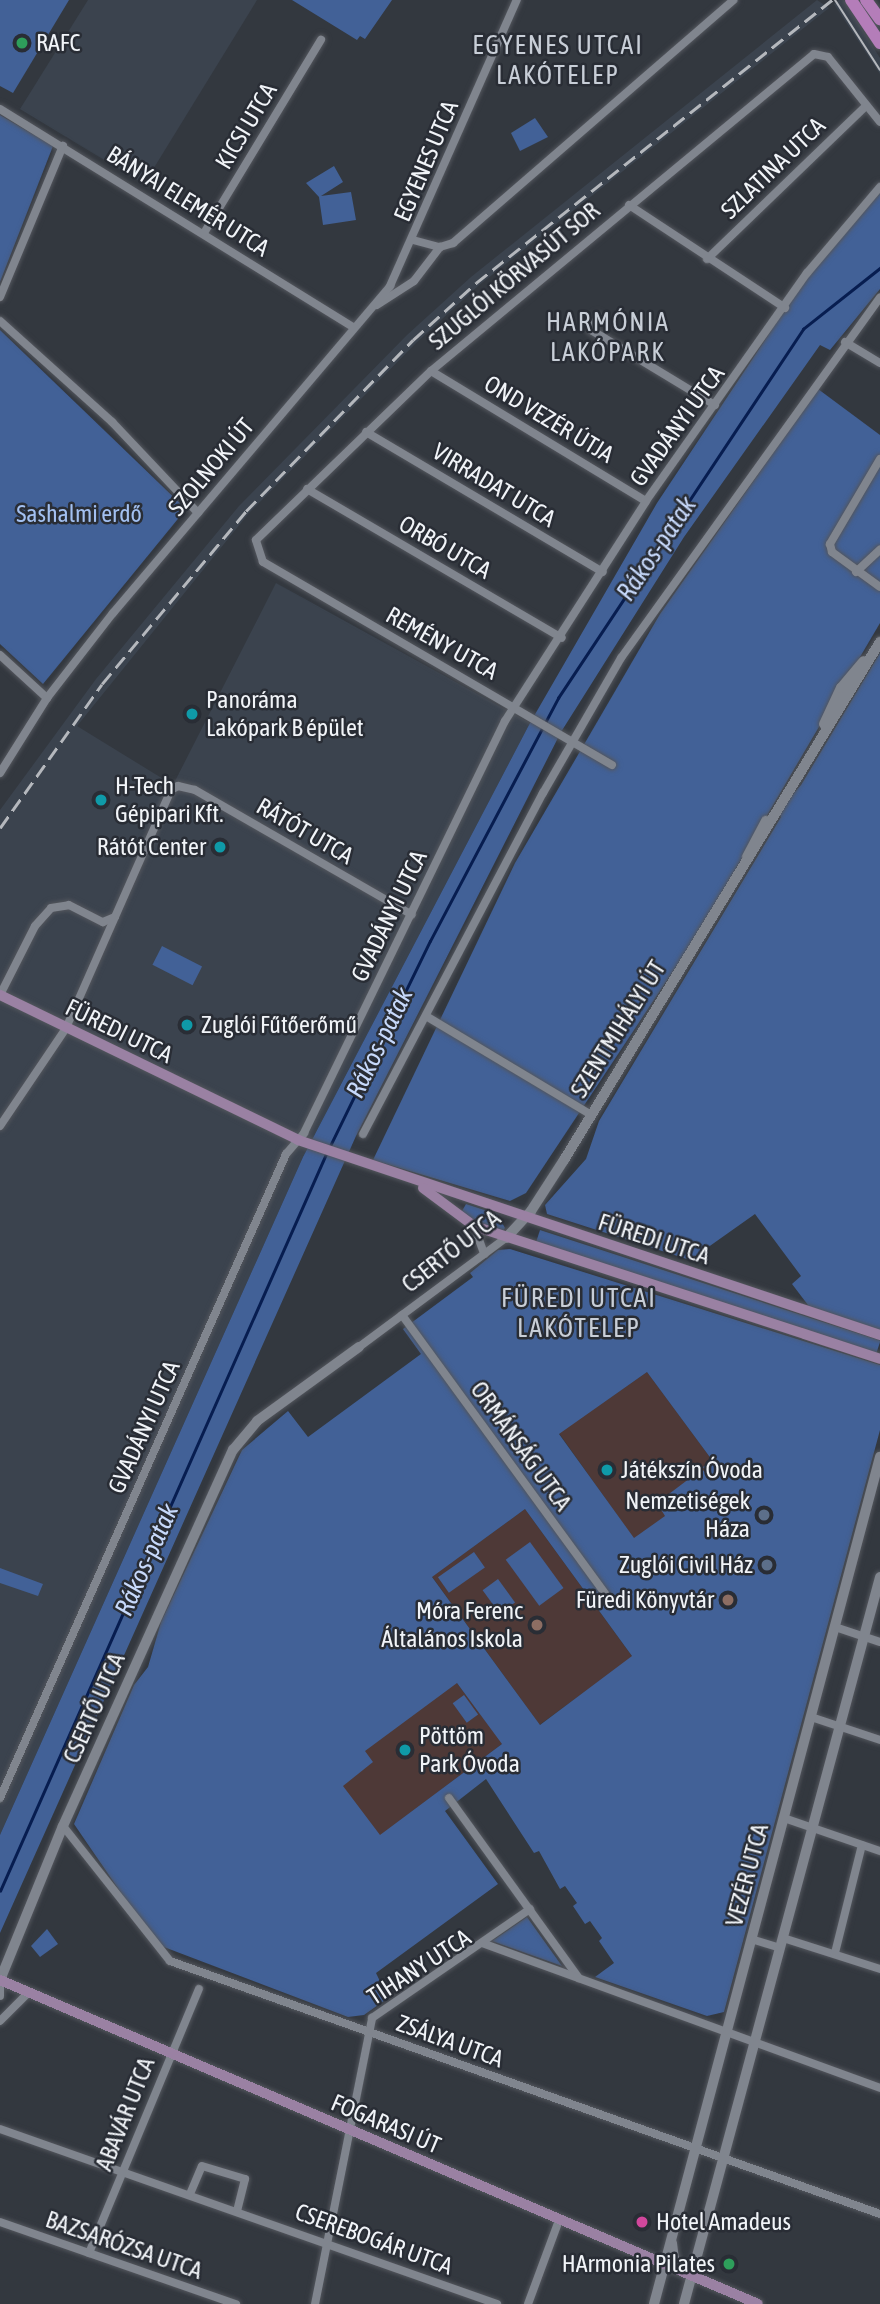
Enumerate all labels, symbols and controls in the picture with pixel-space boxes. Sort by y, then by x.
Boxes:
place label: RAFC [36,29,80,57]
district label: EGYENES UTCAI LAKÓTELEP [474,30,642,92]
marker: RAFC [14,35,30,51]
street label: KICSI UTCA [209,78,283,174]
street label: EGYENES UTCA [388,96,464,226]
street label: SZLATINA UTCA [715,111,831,225]
street label: BÁNYAI ELEMÉR UTCA [101,139,275,263]
street label: SZUGLÓI KÖRVASÚT SOR [423,196,605,356]
district label: HARMÓNIA LAKÓPARK [547,307,669,368]
street label: GVADÁNYI UTCA [624,360,730,492]
street label: OND VEZÉR ÚTJA [479,369,619,469]
street label: SZOLNOKI ÚT [162,412,260,522]
street label: VIRRADAT UTCA [427,437,561,533]
water label: Rákos-patak [611,491,703,607]
park label: Sashalmi erdő [16,500,142,528]
street label: ORBÓ UTCA [394,509,496,585]
street label: REMÉNY UTCA [381,600,503,686]
place label: Panoráma Lakópark B épület [206,686,364,742]
marker: Panoráma Lakópark B épület [184,706,200,722]
place label: H-Tech Gépipari Kft. [115,772,224,828]
marker: H-Tech Gépipari Kft. [93,792,109,808]
street label: RÁTÓT UTCA [251,792,359,870]
place label: Rátót Center [97,833,206,861]
marker: Rátót Center [212,839,228,855]
street label: GVADÁNYI UTCA [345,846,433,986]
street label: SZENTMIHÁLYI ÚT [564,955,672,1103]
water label: Rákos-patak [340,983,420,1103]
street label: FÜREDI UTCA [61,993,177,1069]
place label: Zuglói Fűtőerőmű [201,1011,357,1039]
marker: Zuglói Fűtőerőmű [179,1017,195,1033]
street label: CSERTŐ UTCA [396,1204,506,1298]
street label: FÜREDI UTCA [595,1207,713,1271]
district label: FÜREDI UTCAI LAKÓTELEP [503,1283,655,1344]
street label: GVADÁNYI UTCA [102,1356,186,1498]
street label: ORMÁNSÁG UTCA [464,1376,578,1516]
place label: Játékszín Óvoda [621,1456,763,1484]
marker: Játékszín Óvoda [599,1462,615,1478]
place label: Nemzetiségek Háza [625,1487,750,1543]
water label: Rákos-patak [109,1499,185,1621]
marker: Nemzetiségek Háza [756,1507,772,1523]
place label: Zuglói Civil Ház [619,1551,753,1579]
marker: Zuglói Civil Ház [759,1557,775,1573]
place label: Füredi Könyvtár [576,1586,714,1614]
marker: Füredi Könyvtár [720,1592,736,1608]
place label: Móra Ferenc Általános Iskola [381,1597,523,1653]
marker: Móra Ferenc Általános Iskola [529,1617,545,1633]
street label: CSERTŐ UTCA [57,1649,131,1767]
place label: Pöttöm Park Óvoda [419,1722,520,1778]
marker: Pöttöm Park Óvoda [397,1742,413,1758]
street label: VEZÉR UTCA [719,1821,775,1929]
street label: TIHANY UTCA [362,1923,476,2011]
street label: ZSÁLYA UTCA [393,2008,507,2074]
street label: ABAVÁR UTCA [89,2053,161,2175]
street label: FOGARASI ÚT [327,2088,445,2160]
street label: CSEREBOGÁR UTCA [291,2197,457,2281]
street label: BAZSARÓZSA UTCA [42,2205,206,2285]
place label: Hotel Amadeus [656,2208,791,2236]
marker: Hotel Amadeus [634,2214,650,2230]
place label: HArmonia Pilates [562,2250,715,2278]
marker: HArmonia Pilates [721,2256,737,2272]

